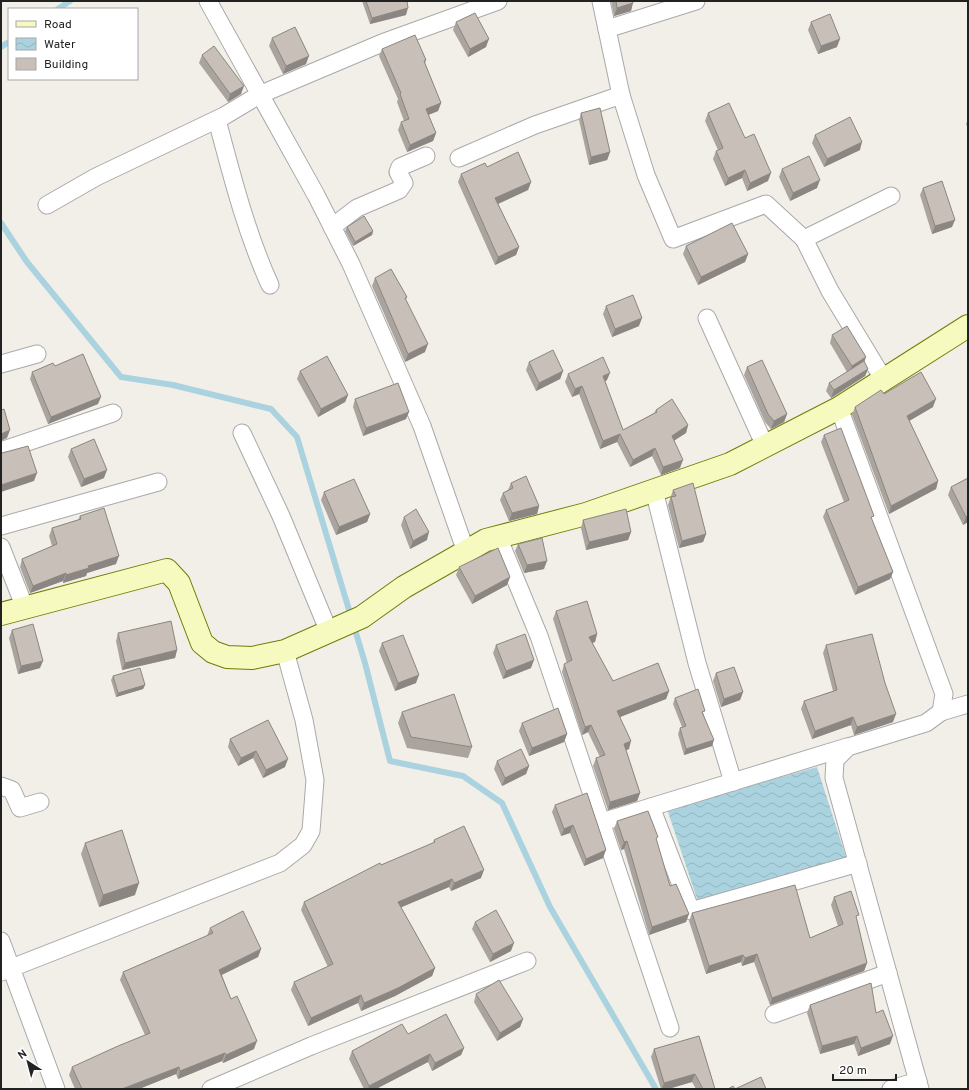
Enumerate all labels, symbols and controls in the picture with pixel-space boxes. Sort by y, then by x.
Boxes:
legend [8,8,138,80]
text: Road [44,17,72,33]
text: Water [44,37,76,53]
text: Building [44,57,88,73]
north arrow [8,1042,48,1082]
text: N [15,1047,30,1063]
scale bar [833,1056,896,1082]
text: 20 m [839,1063,867,1079]

